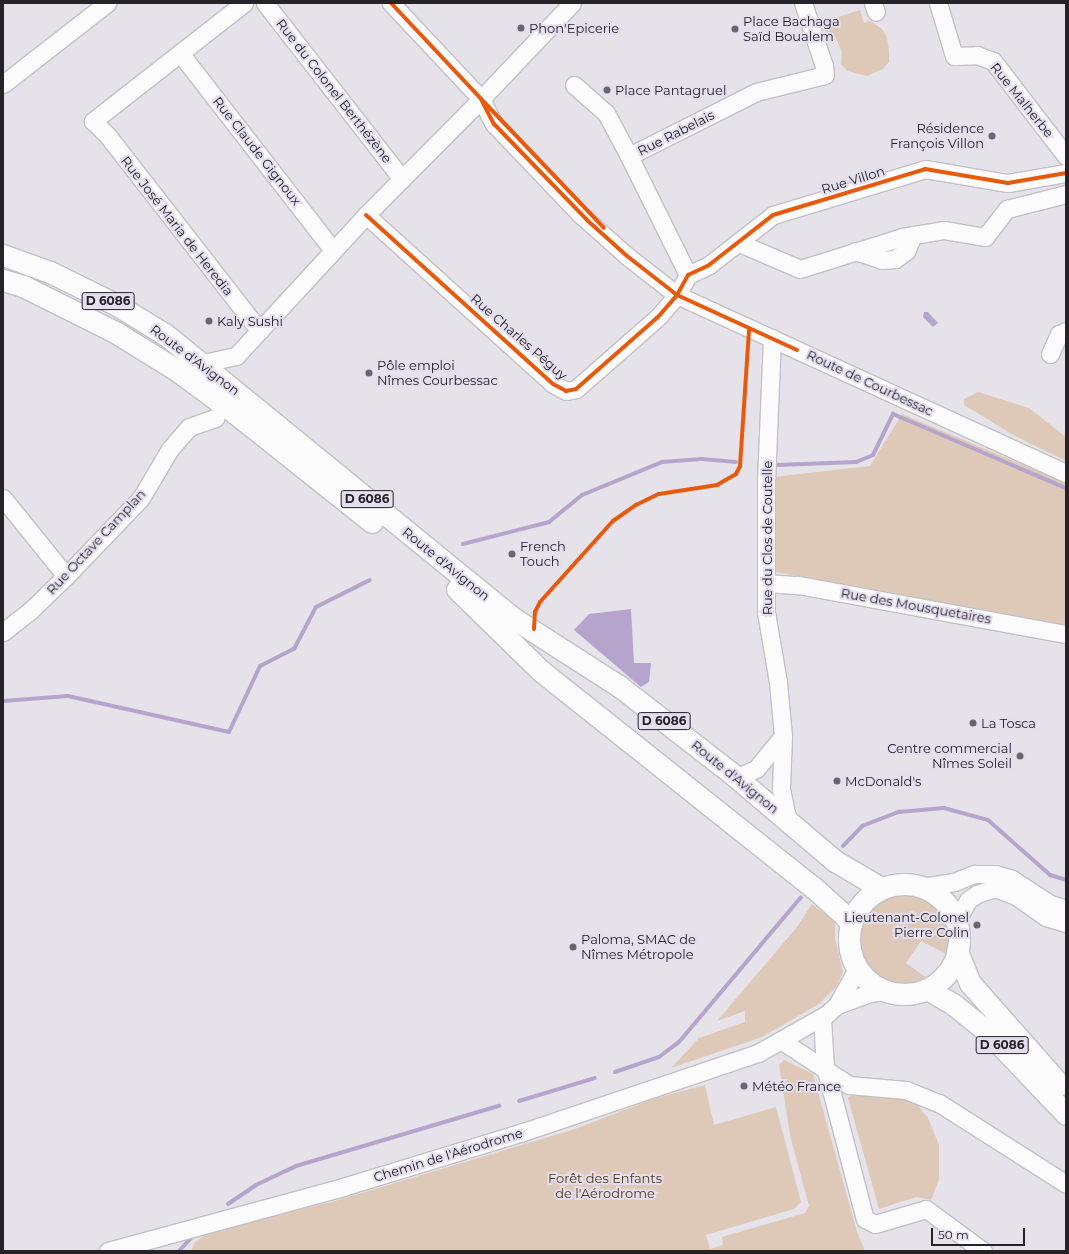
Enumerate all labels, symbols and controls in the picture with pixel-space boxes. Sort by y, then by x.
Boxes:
place label: Place Bachaga Saïd Boualem [743,14,840,45]
street label: Rue du Colonel Berthézène [273,16,395,166]
place label: Phon'Epicerie [529,20,619,36]
marker: Phon'Epicerie [516,23,526,33]
marker: Place Bachaga Saïd Boualem [730,24,740,34]
street label: Rue Malherbe [987,60,1057,140]
place label: Place Pantagruel [615,82,726,98]
marker: Place Pantagruel [602,85,612,95]
street label: Rue Claude Gignoux [210,94,304,208]
street label: Rue Rabelais [635,107,717,159]
place label: Résidence François Villon [890,121,984,152]
marker: Résidence François Villon [987,131,997,141]
street label: Rue José Maria de Heredia [118,153,236,299]
street label: Rue Villon [819,163,887,197]
road number: D 6086 [81,291,135,311]
street label: Rue Charles Péguy [467,291,571,383]
place label: Kaly Sushi [217,313,283,329]
marker: Kaly Sushi [204,316,214,326]
street label: Route d'Avignon [147,321,243,399]
street label: Route de Courbessac [804,347,936,419]
place label: Pôle emploi Nîmes Courbessac [377,358,498,389]
marker: Pôle emploi Nîmes Courbessac [364,368,374,378]
street label: Rue du Clos de Coutelle [759,461,775,615]
street label: Rue Octave Camplan [43,486,149,598]
road number: D 6086 [340,489,394,509]
street label: Route d'Avignon [399,524,493,604]
place label: French Touch [520,539,566,570]
marker: French Touch [507,549,517,559]
street label: Rue des Mousquetaires [840,585,992,627]
road number: D 6086 [637,711,691,731]
place label: La Tosca [981,715,1036,731]
marker: La Tosca [968,718,978,728]
street label: Route d'Avignon [688,737,782,817]
place label: Centre commercial Nîmes Soleil [887,741,1012,772]
marker: Centre commercial Nîmes Soleil [1015,751,1025,761]
place label: McDonald's [845,773,921,789]
marker: McDonald's [832,776,842,786]
place label: Lieutenant-Colonel Pierre Colin [844,910,969,941]
marker: Lieutenant-Colonel Pierre Colin [972,920,982,930]
place label: Paloma, SMAC de Nîmes Métropole [581,932,696,963]
marker: Paloma, SMAC de Nîmes Métropole [568,942,578,952]
road number: D 6086 [975,1035,1029,1055]
place label: Météo France [752,1078,841,1094]
marker: Météo France [739,1081,749,1091]
street label: Chemin de l'Aérodrome [372,1125,524,1185]
park label: Forêt des Enfants de l'Aérodrome [548,1171,662,1202]
scale bar [933,1220,1027,1246]
text: 50 m [938,1227,969,1242]

